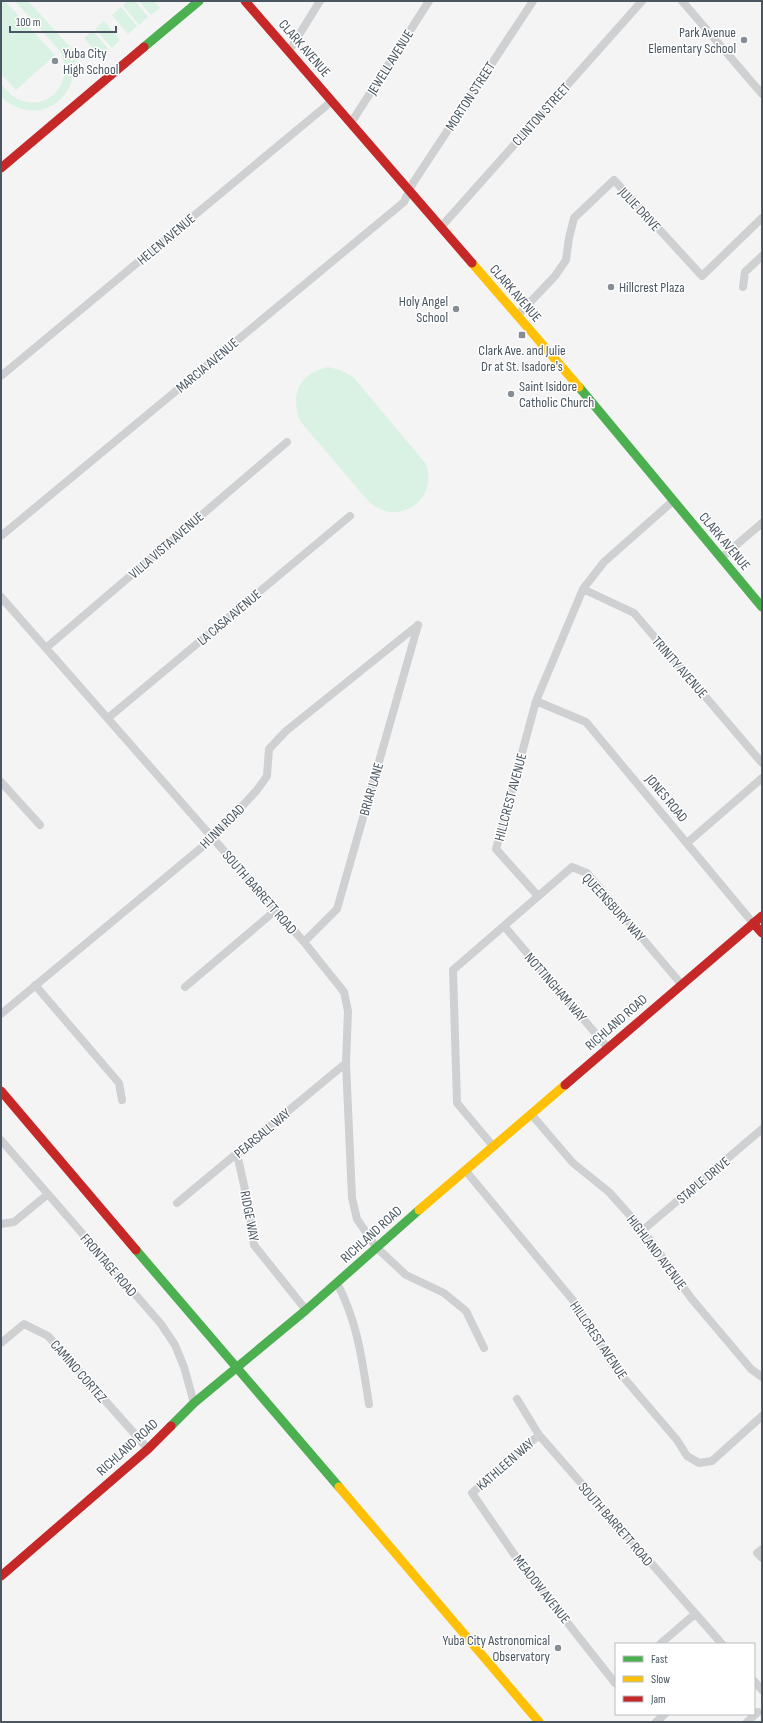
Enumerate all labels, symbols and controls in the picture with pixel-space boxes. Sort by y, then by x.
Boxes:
scale bar [10,8,116,34]
text: 100 m [16,15,41,30]
street label: CLARK AVENUE [275,16,334,81]
place label: Park Avenue Elementary School [648,24,736,57]
street label: JEWELL AVENUE [363,26,417,99]
marker: Park Avenue Elementary School [739,35,749,45]
place label: Yuba City High School [63,45,118,78]
marker: Yuba City High School [50,56,60,66]
street label: MORTON STREET [442,58,499,134]
street label: CLINTON STREET [509,79,574,149]
street label: JULIE DRIVE [614,183,664,235]
street label: HELEN AVENUE [134,210,199,269]
street label: CLARK AVENUE [486,261,545,326]
place label: Hillcrest Plaza [619,279,685,296]
marker: Hillcrest Plaza [606,282,616,292]
place label: Holy Angel School [399,293,448,326]
marker: Holy Angel School [451,304,461,314]
marker: Clark Ave. and Julie Dr at St. Isadore's [517,330,527,340]
street label: MARCIA AVENUE [173,334,242,396]
place label: Clark Ave. and Julie Dr at St. Isadore's [478,342,566,375]
place label: Saint Isidore Catholic Church [519,378,594,411]
marker: Saint Isidore Catholic Church [506,389,516,399]
street label: VILLA VISTA AVENUE [125,508,207,583]
street label: CLARK AVENUE [695,509,754,574]
street label: LA CASA AVENUE [194,586,265,649]
street label: TRINITY AVENUE [648,633,711,702]
street label: HILLCREST AVENUE [491,751,530,843]
street label: BRIAR LANE [356,760,387,818]
street label: JONES ROAD [641,770,692,826]
street label: HUNN ROAD [196,800,248,852]
street label: SOUTH BARRETT ROAD [219,847,301,938]
street label: QUEENSBURY WAY [579,870,649,945]
street label: NOTTINGHAM WAY [521,949,590,1025]
street label: RICHLAND ROAD [582,991,651,1054]
street label: PEARSALL WAY [231,1105,294,1162]
street label: STAPLE DRIVE [673,1153,734,1208]
street label: RIDGE WAY [236,1189,263,1243]
street label: RICHLAND ROAD [337,1202,406,1266]
street label: HIGHLAND AVENUE [623,1212,690,1293]
street label: FRONTAGE ROAD [77,1230,141,1300]
street label: HILLCREST AVENUE [566,1298,631,1383]
street label: CAMINO CORTEZ [47,1337,111,1406]
street label: RICHLAND ROAD [93,1415,162,1479]
street label: KATHLEEN WAY [473,1435,538,1494]
street label: SOUTH BARRETT ROAD [575,1479,657,1570]
street label: MEADOW AVENUE [510,1552,574,1627]
place label: Yuba City Astronomical Observatory [442,1632,551,1665]
marker: Yuba City Astronomical Observatory [553,1643,563,1653]
legend [615,1643,755,1715]
text: Fast [651,1652,668,1667]
text: Slow [651,1672,670,1687]
text: Jam [650,1692,666,1707]

